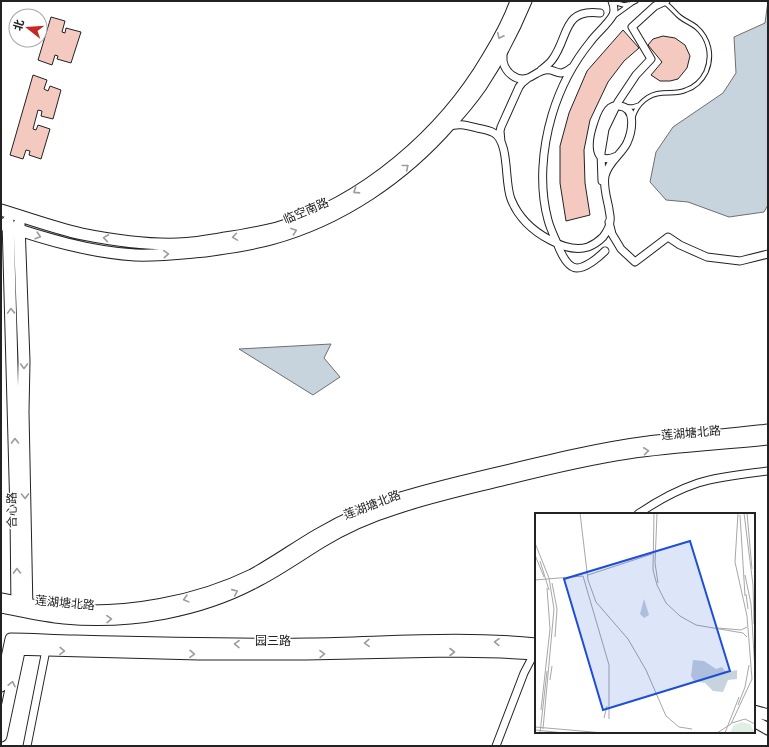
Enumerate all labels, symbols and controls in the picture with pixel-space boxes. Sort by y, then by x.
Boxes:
north arrow [8,8,48,48]
text: 北 [11,18,27,32]
one-way arrow [497,32,505,40]
one-way arrow [401,165,408,172]
one-way arrow [353,186,360,194]
street label: 临空南路 [281,195,331,227]
one-way arrow [290,228,297,236]
one-way arrow [35,231,42,240]
one-way arrow [232,232,238,241]
one-way arrow [103,234,109,243]
one-way arrow [163,250,169,259]
one-way arrow [7,308,15,314]
one-way arrow [20,363,28,369]
street label: 莲湖塘北路 [660,423,722,443]
one-way arrow [11,438,19,444]
one-way arrow [642,447,649,456]
street label: 莲湖塘北路 [341,488,403,522]
street label: 合心路 [5,492,19,528]
one-way arrow [21,493,29,499]
inset map [535,513,755,733]
one-way arrow [13,568,21,574]
one-way arrow [231,589,239,597]
street label: 莲湖塘北路 [34,593,96,613]
one-way arrow [182,594,189,603]
one-way arrow [106,615,112,623]
street label: 园三路 [255,634,291,648]
one-way arrow [364,638,370,647]
one-way arrow [494,638,500,646]
one-way arrow [234,640,240,648]
one-way arrow [59,646,65,655]
one-way arrow [449,647,455,656]
one-way arrow [319,649,325,658]
one-way arrow [189,650,195,658]
one-way arrow [7,681,15,687]

